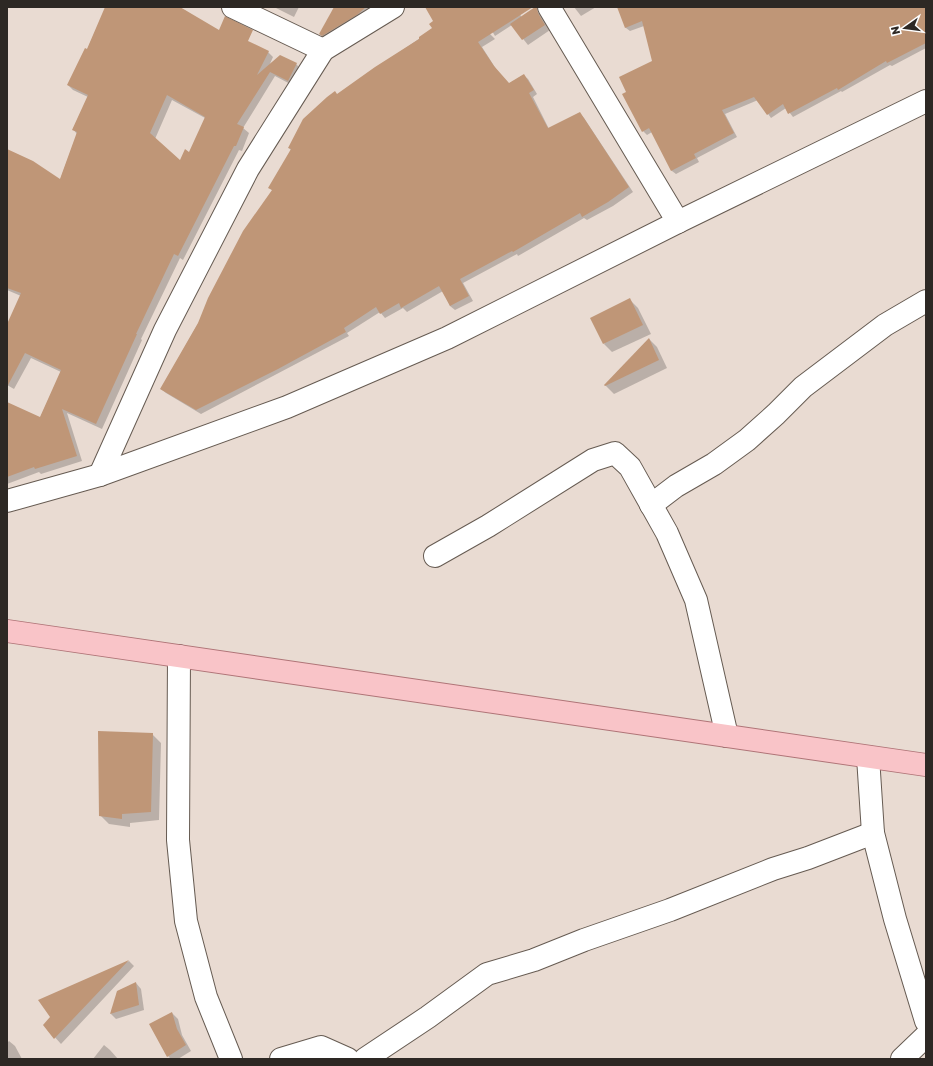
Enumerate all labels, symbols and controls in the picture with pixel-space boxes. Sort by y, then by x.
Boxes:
north arrow [885,8,925,48]
text: N [887,25,902,36]

